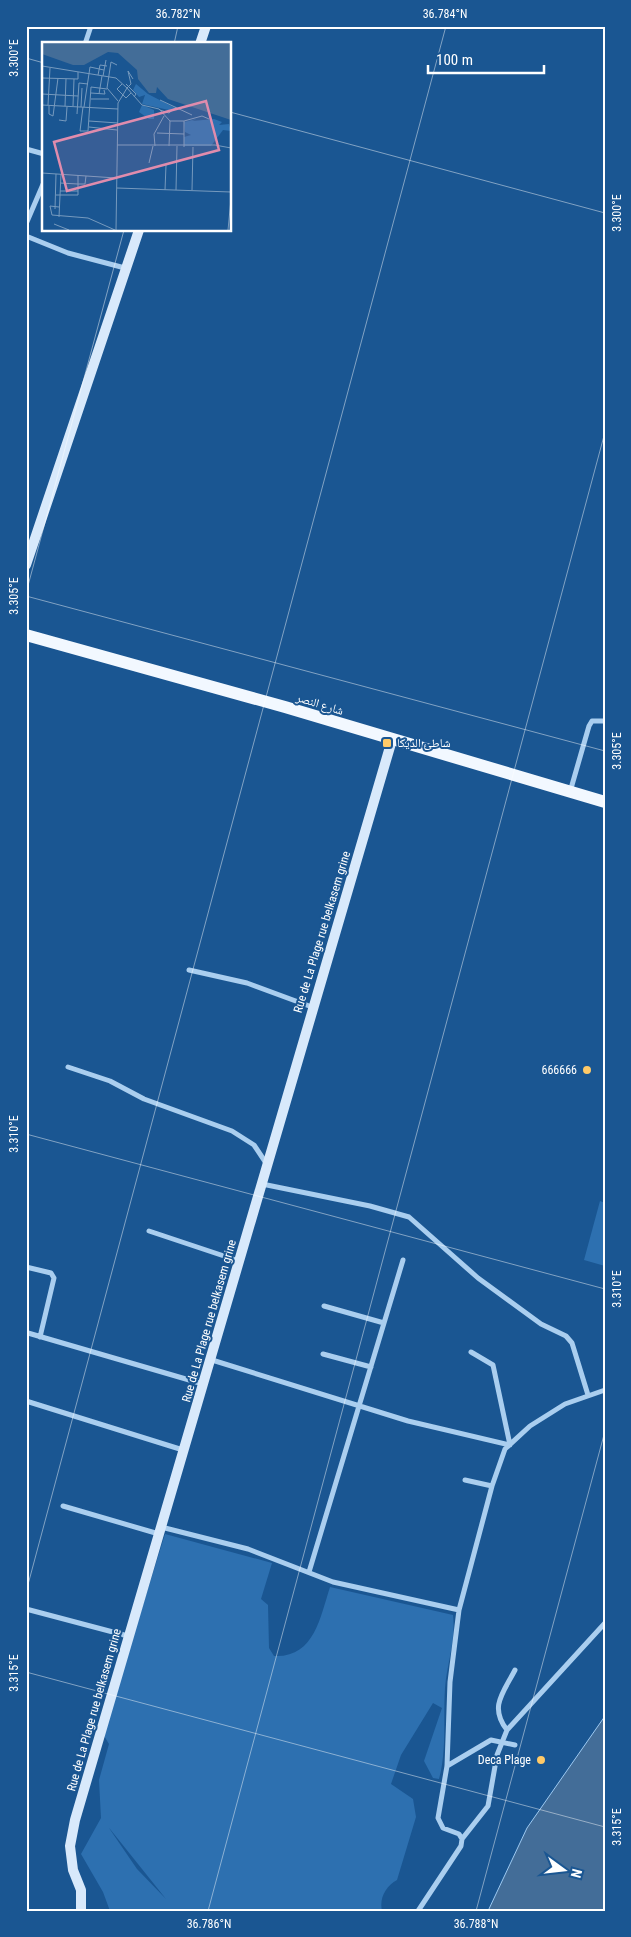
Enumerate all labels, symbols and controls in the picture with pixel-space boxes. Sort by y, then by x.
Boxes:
text: 36.782°N [156,7,200,21]
text: 36.784°N [423,7,467,21]
text: 3.300°E [7,39,21,77]
inset map [42,42,231,231]
scale bar [428,42,545,74]
text: 100 m [436,51,473,69]
text: 3.300°E [610,194,624,232]
text: 3.305°E [7,577,21,615]
street label: شارع النصر [293,690,345,719]
text: 3.305°E [610,732,624,770]
place label: شاطئ الديكا [397,736,451,750]
marker: شاطئ الديكا [381,737,393,749]
street label: Rue de La Plage rue belkasem grine [291,849,353,1015]
place label: 666666 [541,1063,577,1077]
marker: 666666 [581,1064,593,1076]
text: 3.310°E [7,1115,21,1153]
street label: Rue de La Plage rue belkasem grine [179,1238,239,1404]
text: 3.310°E [610,1270,624,1308]
street label: Rue de La Plage rue belkasem grine [64,1627,124,1793]
text: 3.315°E [7,1654,21,1692]
place label: Deca Plage [478,1753,531,1767]
marker: Deca Plage [535,1754,547,1766]
text: 3.315°E [610,1808,624,1846]
north arrow [538,1844,588,1894]
text: N [568,1867,585,1880]
text: 36.786°N [187,1917,231,1931]
text: 36.788°N [454,1917,498,1931]

